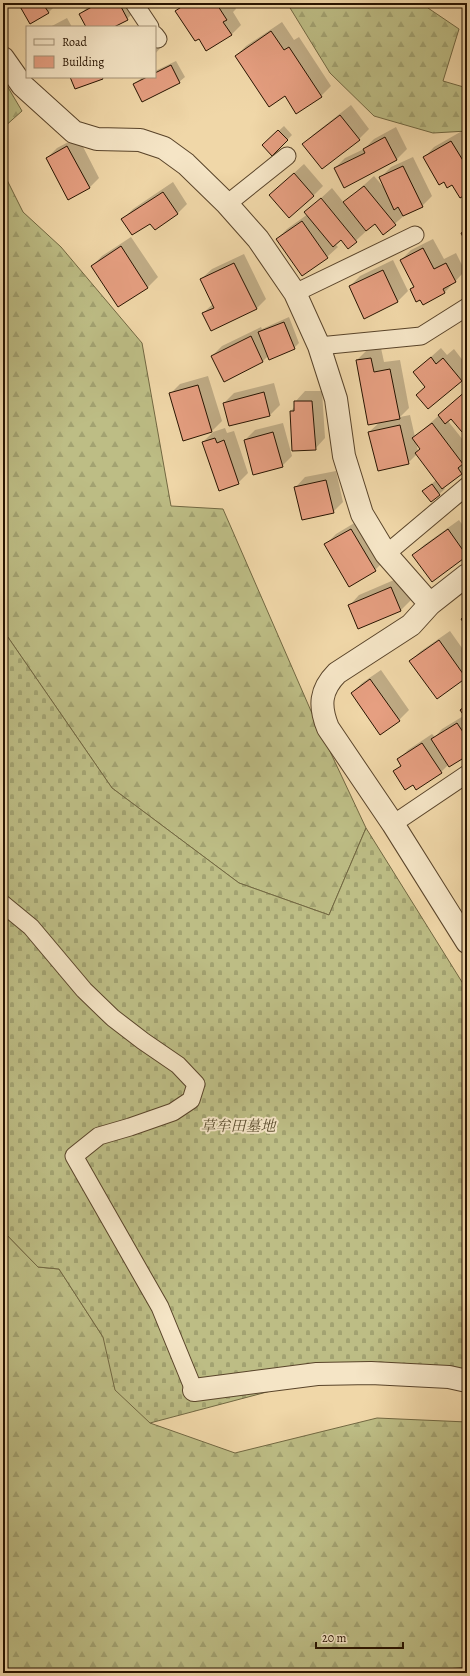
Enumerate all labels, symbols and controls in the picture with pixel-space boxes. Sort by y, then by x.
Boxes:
legend [26,26,156,78]
text: Road [62,34,88,50]
text: Building [62,54,104,70]
park label: 草牟田墓地 [200,1116,277,1136]
scale bar [316,1624,403,1650]
text: 20 m [322,1630,346,1646]

